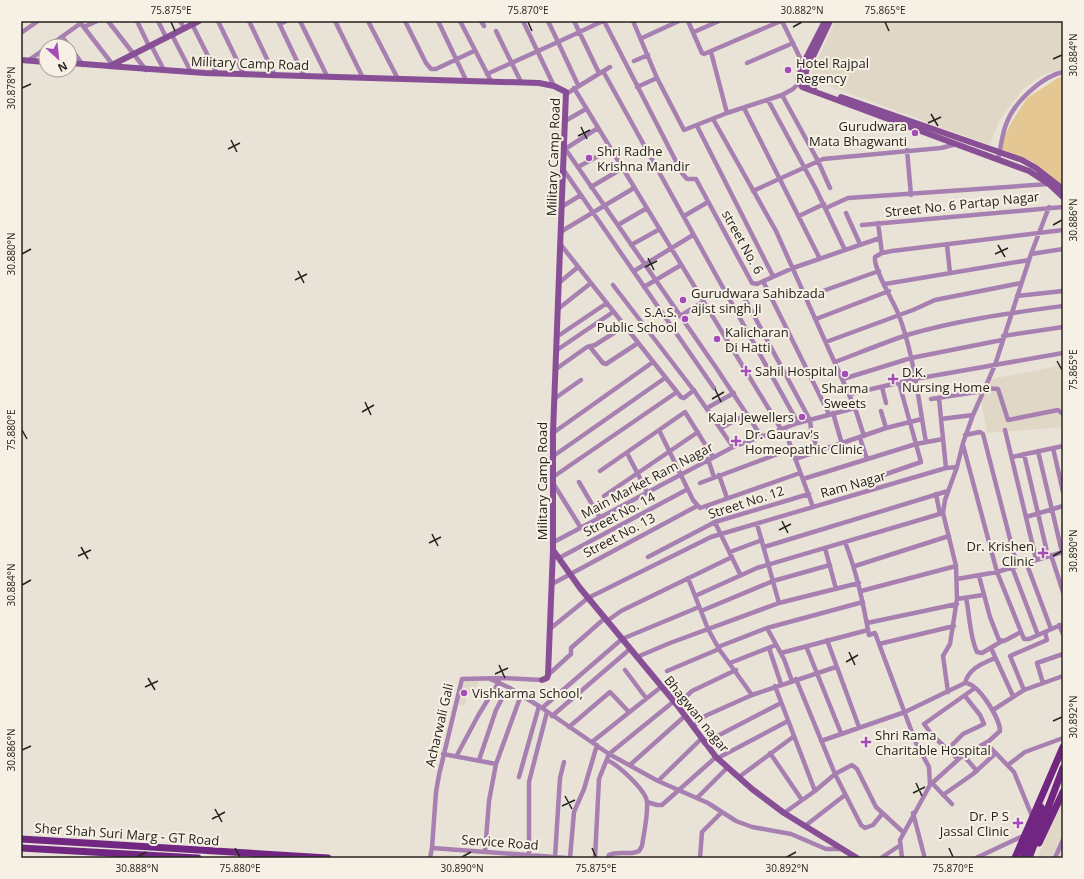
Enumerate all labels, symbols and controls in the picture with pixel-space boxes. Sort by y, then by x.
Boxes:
text: 75.875°E [150,3,192,17]
text: 75.870°E [507,3,549,17]
text: 30.882°N [780,3,824,17]
text: 75.865°E [864,3,906,17]
text: 30.884°N [1066,33,1080,77]
north arrow [38,38,78,78]
street label: Military Camp Road [191,52,309,74]
place label: Hotel Rajpal Regency [796,54,869,87]
text: N [55,59,70,76]
marker: Hotel Rajpal Regency [783,65,793,75]
text: 30.878°N [4,66,18,110]
street label: Military Camp Road [542,98,564,216]
place label: Gurudwara Mata Bhagwanti [809,117,907,150]
marker: Gurudwara Mata Bhagwanti [910,128,920,138]
place label: Shri Radhe Krishna Mandir [597,142,690,175]
marker: Shri Radhe Krishna Mandir [584,153,594,163]
street label: Street No. 6 Partap Nagar [884,187,1041,221]
text: 30.886°N [1066,198,1080,242]
street label: street No. 6 [718,207,768,277]
text: 30.880°N [4,232,18,276]
place label: Gurudwara Sahibzada ajist singh Ji [691,284,825,317]
marker: Gurudwara Sahibzada ajist singh Ji [678,295,688,305]
place label: S.A.S. Public School [597,303,677,336]
marker: S.A.S. Public School [680,314,690,324]
place label: Kalicharan Di Hatti [725,323,789,356]
marker: Kalicharan Di Hatti [712,334,722,344]
text: 75.865°E [1066,349,1080,391]
place label: Sahil Hospital [755,362,837,380]
place label: D.K. Nursing Home [902,363,990,396]
marker: Sahil Hospital [740,365,752,377]
marker: Sharma Sweets [840,369,850,379]
marker: D.K. Nursing Home [887,373,899,385]
place label: Sharma Sweets [822,379,868,412]
place label: Kajal Jewellers [708,408,794,426]
text: 75.880°E [4,409,18,451]
marker: Kajal Jewellers [797,412,807,422]
street label: Military Camp Road [533,422,551,540]
place label: Dr. Gaurav's Homeopathic Clinic [745,425,862,458]
marker: Dr. Gaurav's Homeopathic Clinic [730,435,742,447]
street label: Main Market Ram Nagar [578,437,717,522]
street label: Ram Nagar [818,466,888,502]
street label: Street No. 12 [706,481,786,523]
street label: Street No. 14 [580,487,659,540]
street label: Street No. 13 [580,509,658,561]
text: 30.890°N [1066,529,1080,573]
place label: Dr. Krishen Clinic [966,537,1034,570]
marker: Dr. Krishen Clinic [1037,547,1049,559]
text: 30.884°N [4,563,18,607]
street label: Bhagwan nagar [660,672,734,757]
street label: Acharwali Gali [421,681,457,769]
place label: Vishkarma School, [472,684,583,702]
marker: Vishkarma School, [459,688,469,698]
text: 30.892°N [1066,695,1080,739]
place label: Shri Rama Charitable Hospital [875,726,991,759]
text: 30.886°N [4,728,18,772]
marker: Shri Rama Charitable Hospital [860,736,872,748]
place label: Dr. P S Jassal Clinic [938,807,1009,840]
marker: Dr. P S Jassal Clinic [1012,817,1024,829]
street label: Sher Shah Suri Marg - GT Road [34,819,220,849]
street label: Service Road [461,830,539,854]
text: 30.888°N [115,861,159,875]
text: 75.880°E [219,861,261,875]
text: 30.890°N [440,861,484,875]
text: 75.875°E [575,861,617,875]
text: 30.892°N [765,861,809,875]
text: 75.870°E [932,861,974,875]

